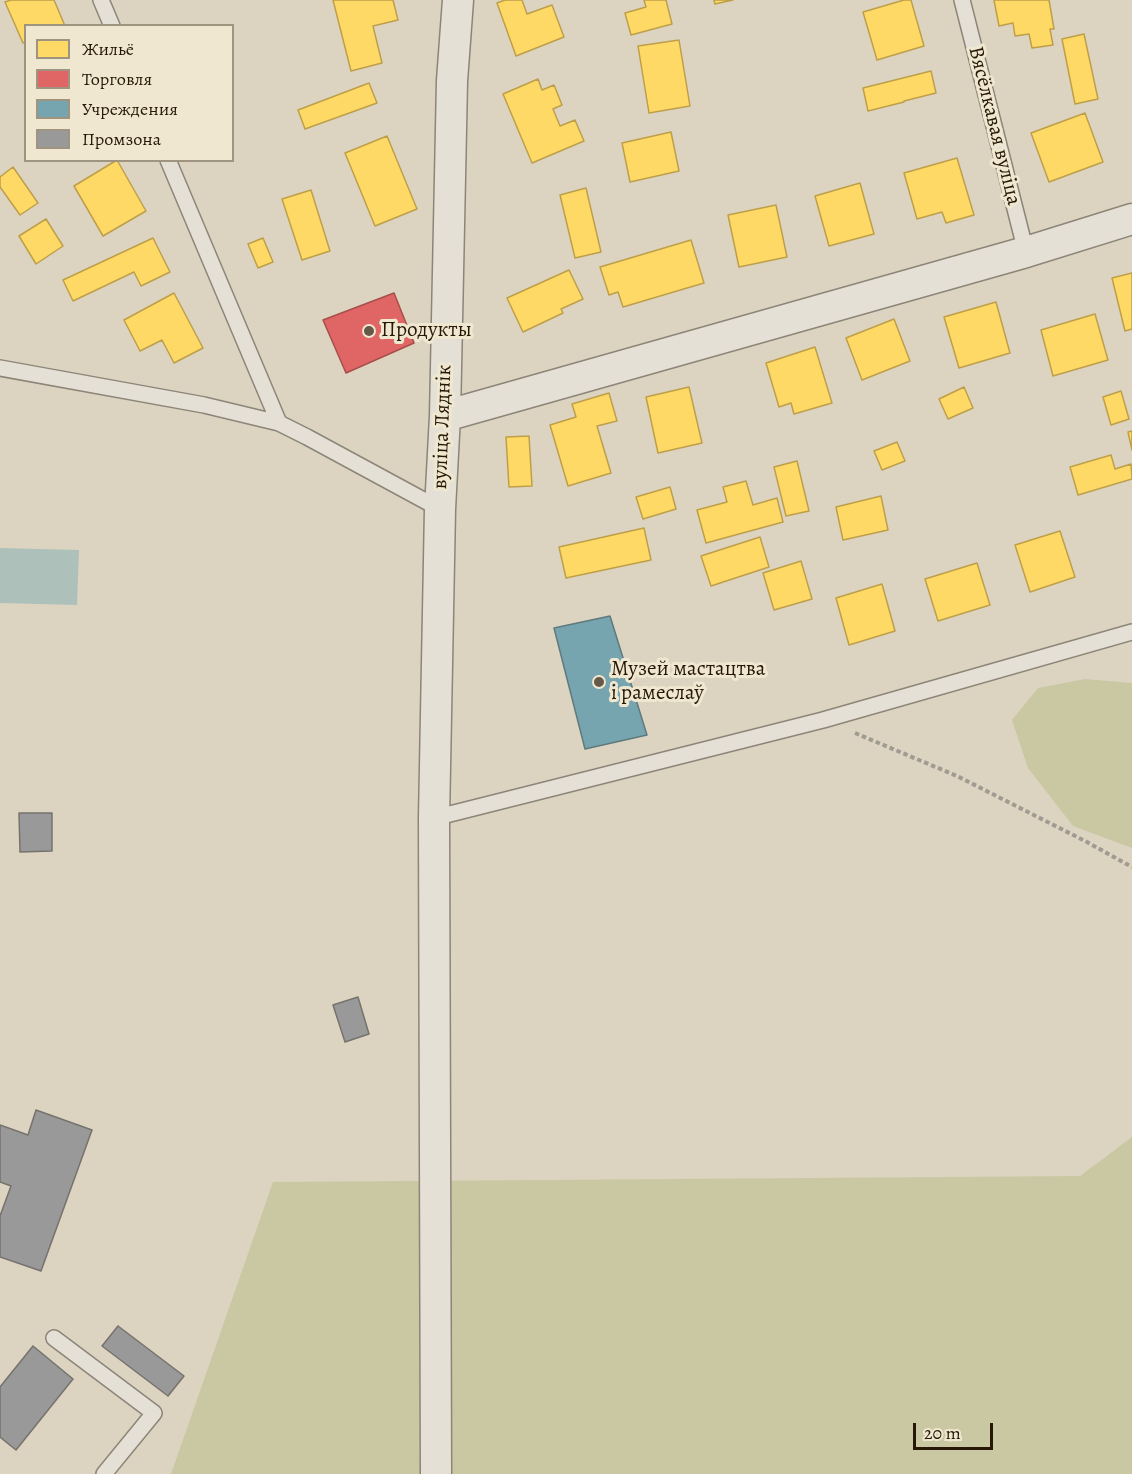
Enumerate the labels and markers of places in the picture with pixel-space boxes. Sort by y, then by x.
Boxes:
place label: Продукты [381,318,472,344]
marker: Продукты [362,324,376,338]
place label: Музей мастацтва і рамеслаў [611,657,765,707]
marker: Музей мастацтва і рамеслаў [592,675,606,689]

